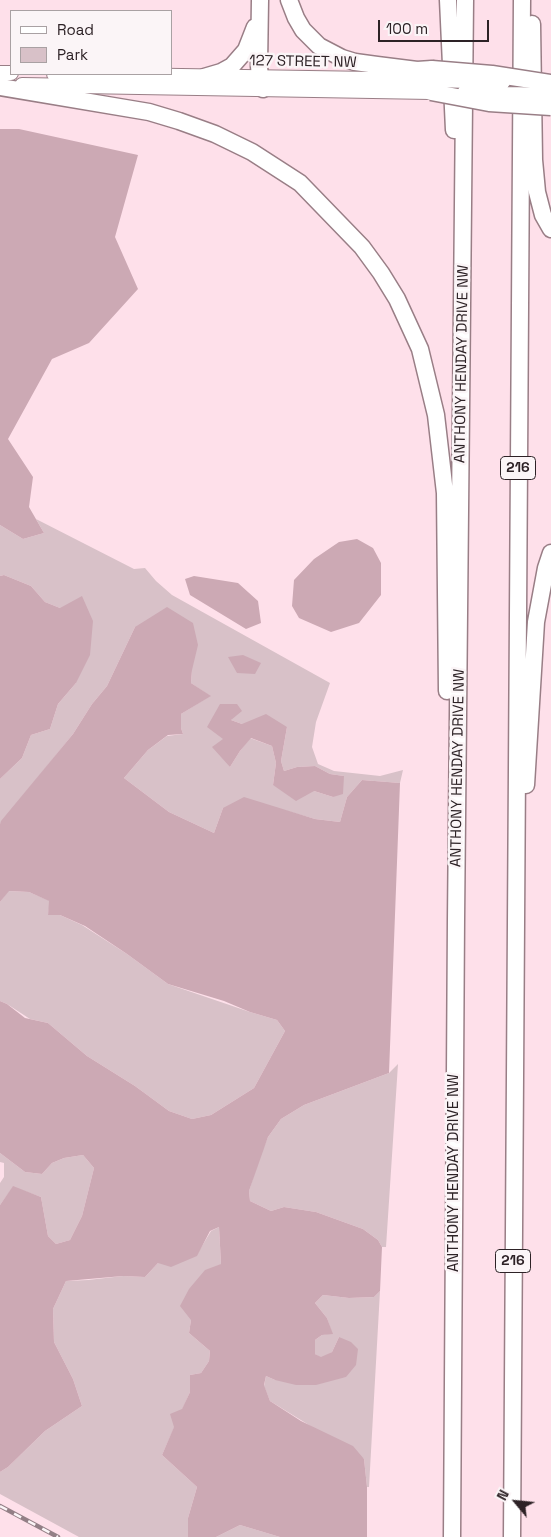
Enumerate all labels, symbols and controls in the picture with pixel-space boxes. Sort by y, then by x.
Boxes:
legend [10,10,172,75]
scale bar [381,10,492,42]
text: 100 m [386,19,428,38]
text: Road [57,20,94,39]
text: Park [57,45,88,64]
street label: 127 STREET NW [249,52,357,72]
street label: ANTHONY HENDAY DRIVE NW [451,265,473,463]
road number: 216 [500,456,536,479]
street label: ANTHONY HENDAY DRIVE NW [447,669,469,867]
street label: ANTHONY HENDAY DRIVE NW [445,1074,463,1272]
road number: 216 [496,1250,530,1272]
north arrow [491,1477,541,1527]
text: N [493,1487,513,1503]

